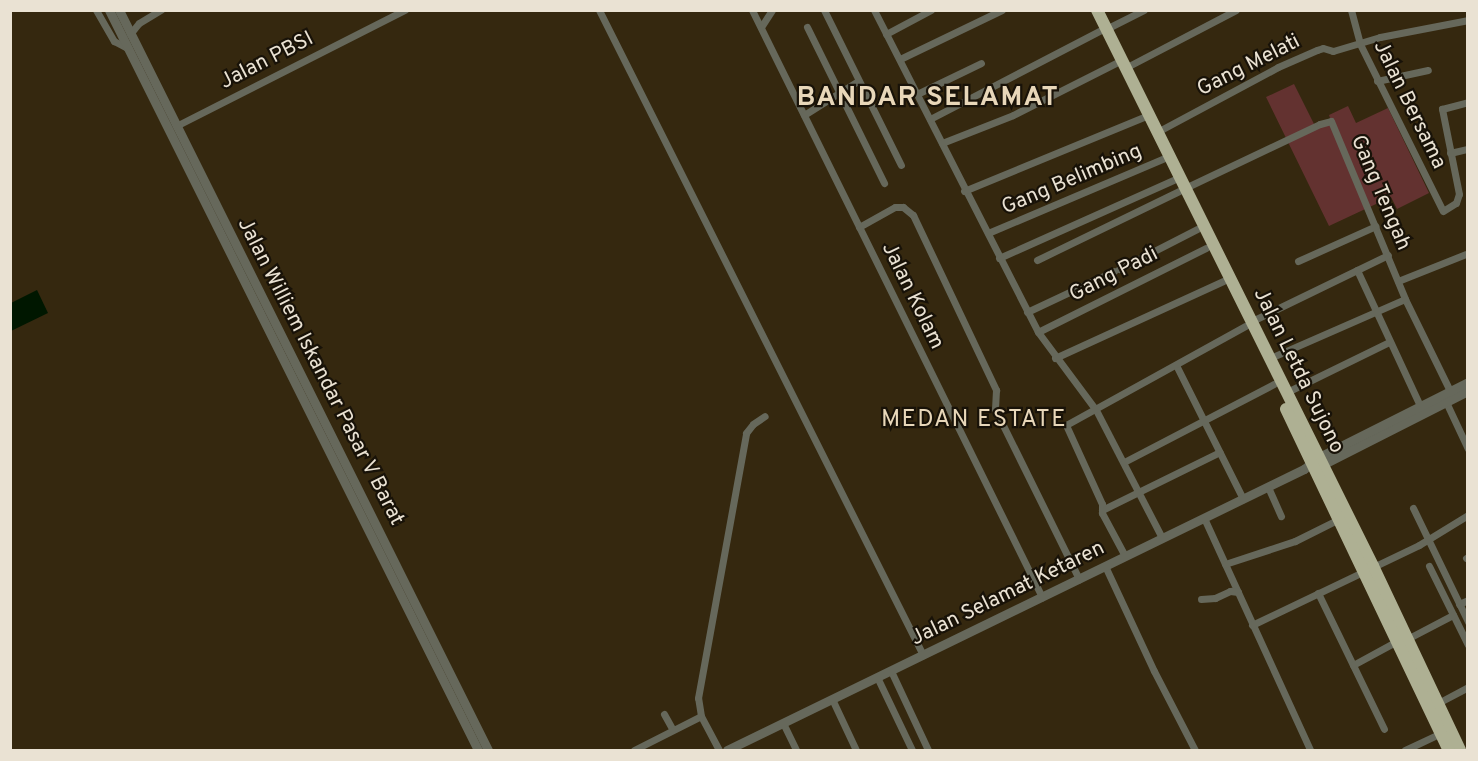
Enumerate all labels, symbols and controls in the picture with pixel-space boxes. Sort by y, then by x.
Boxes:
street label: Jalan PBSI [216,27,318,95]
street label: Gang Melati [1193,29,1305,103]
street label: Jalan Bersama [1367,37,1451,173]
district label: BANDAR SELAMAT [797,83,1059,115]
street label: Gang Tengah [1344,131,1416,255]
street label: Gang Belimbing [998,139,1146,221]
street label: Jalan Williem Iskandar Pasar V Barat [231,213,409,531]
street label: Jalan Kolam [875,238,949,354]
street label: Gang Padi [1066,242,1162,308]
street label: Jalan Letda Sujono [1247,284,1349,458]
district label: MEDAN ESTATE [881,407,1067,435]
street label: Jalan Selamat Ketaren [907,536,1109,652]

